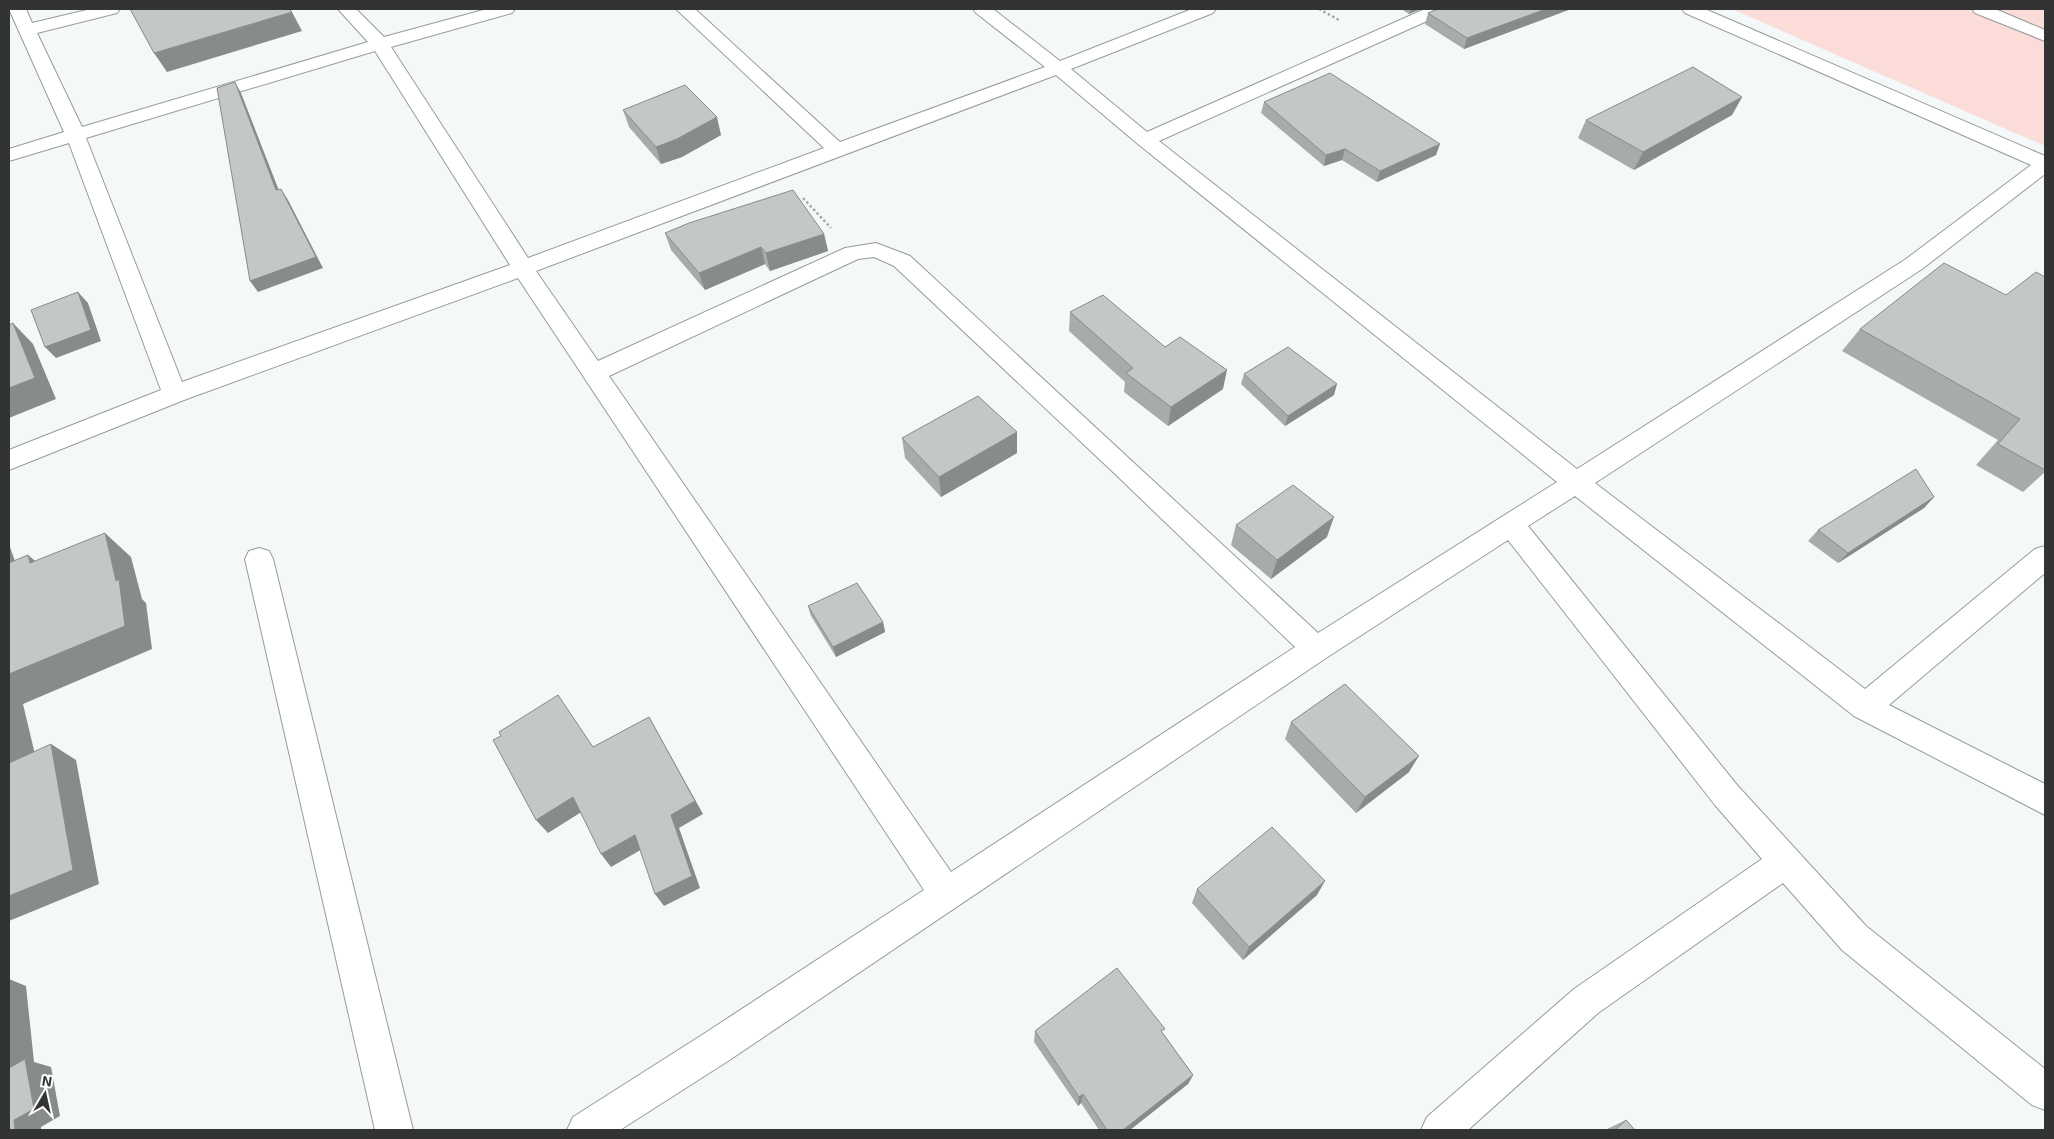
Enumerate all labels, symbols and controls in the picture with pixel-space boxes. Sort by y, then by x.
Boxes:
north arrow [20,1069,70,1119]
text: N [41,1071,53,1090]

